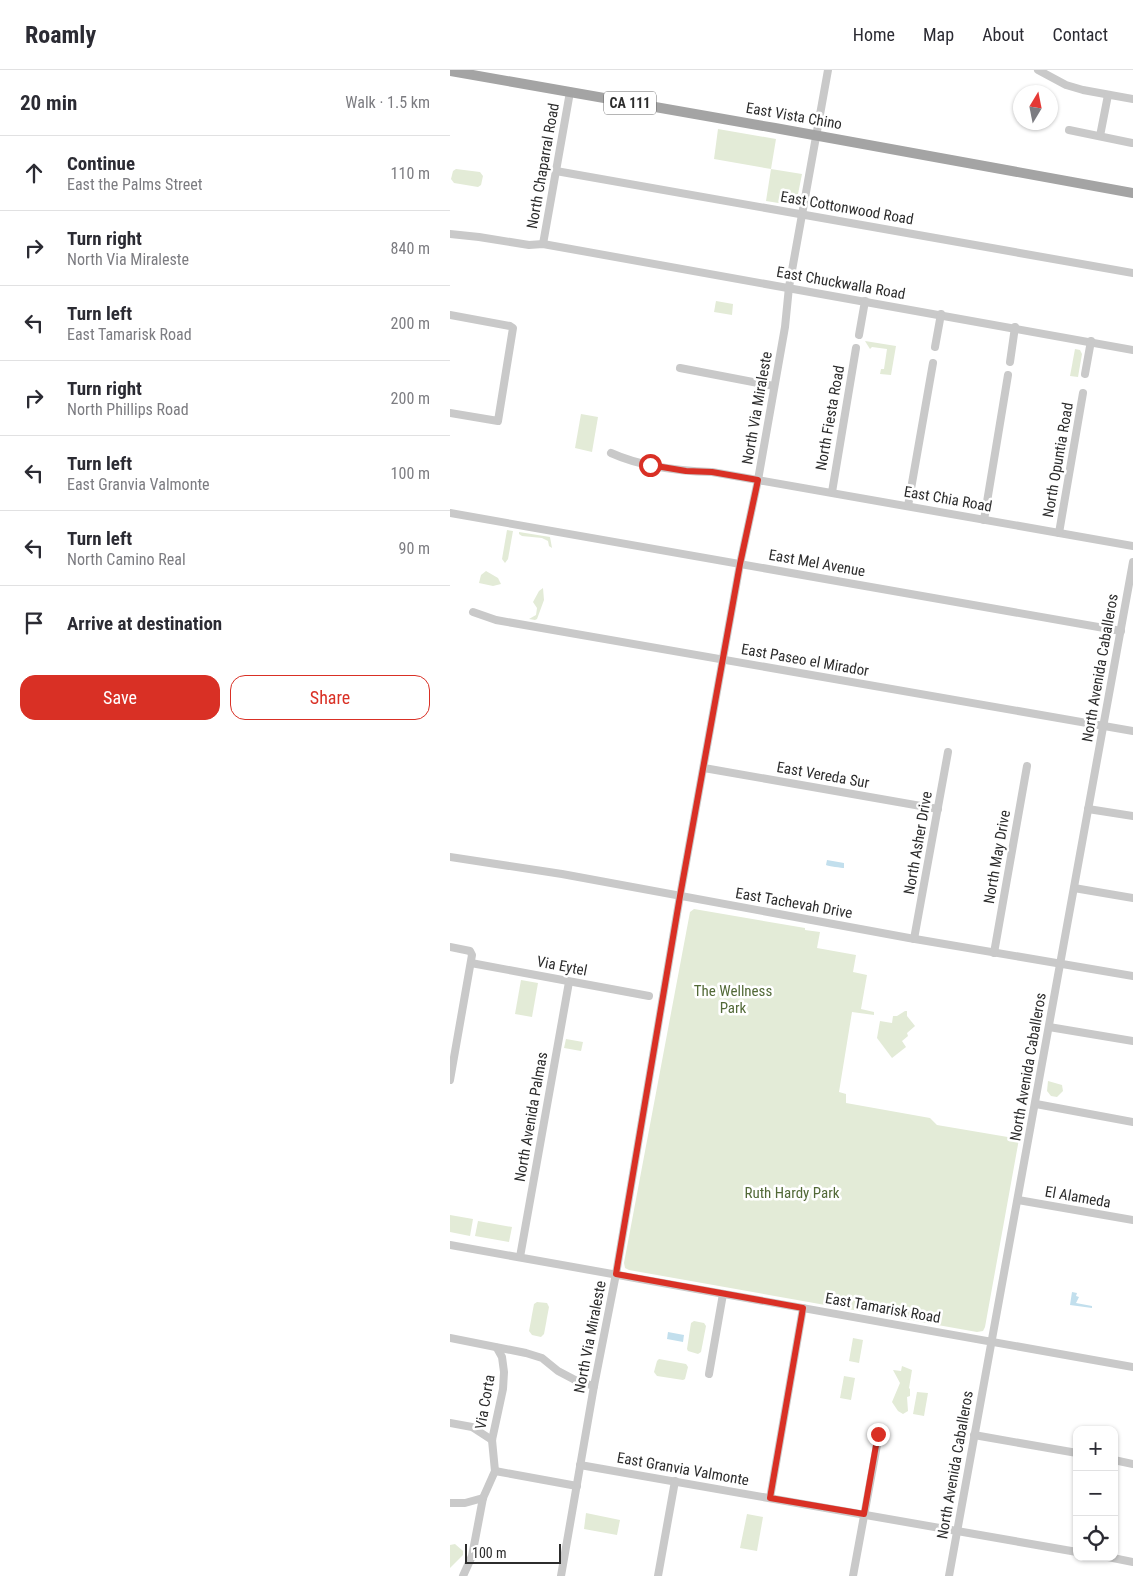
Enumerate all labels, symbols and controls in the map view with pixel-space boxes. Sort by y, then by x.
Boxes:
text: Roamly [25,21,96,49]
text: Home [853,24,895,45]
text: Map [923,24,954,45]
text: About [982,24,1024,45]
text: Contact [1052,24,1108,45]
north arrow [1013,85,1058,130]
text: 20 min [20,91,77,115]
road number: CA 111 [604,92,656,114]
text: Walk · 1.5 km [345,93,430,112]
street label: East Vista Chino [745,99,843,133]
street label: North Chaparral Road [523,102,563,230]
text: Continue [67,152,135,175]
icon: ahead [20,159,48,187]
text: 110 m [391,164,430,183]
text: East the Palms Street [67,175,203,194]
street label: East Cottonwood Road [779,187,915,229]
text: Turn right [67,227,142,250]
icon: right [20,234,48,262]
text: 840 m [391,239,430,258]
text: North Via Miraleste [67,250,189,269]
street label: East Chuckwalla Road [775,263,907,303]
text: Turn left [67,302,132,325]
icon: left [20,309,48,337]
text: 200 m [391,314,430,333]
text: East Tamarisk Road [67,325,192,344]
street label: North Via Miraleste [738,350,776,466]
street label: North Fiesta Road [812,364,848,472]
text: Turn right [67,377,142,400]
icon: right [20,384,48,412]
text: 200 m [391,389,430,408]
text: North Phillips Road [67,400,189,419]
street label: North Opuntia Road [1039,401,1077,519]
text: Turn left [67,452,132,475]
route start [639,454,662,477]
icon: left [20,459,48,487]
text: 100 m [391,464,430,483]
text: East Granvia Valmonte [67,475,210,494]
street label: East Chia Road [902,482,994,516]
text: Turn left [67,527,132,550]
icon: left [20,534,48,562]
text: 90 m [398,539,430,558]
street label: East Mel Avenue [767,546,867,580]
text: North Camino Real [67,550,186,569]
street label: North Avenida Caballeros [1078,592,1122,744]
icon: arrive [20,609,48,637]
text: Arrive at destination [67,612,222,635]
street label: East Paseo el Mirador [740,640,871,680]
button: Save [20,675,220,720]
button: Share [230,675,430,720]
street label: East Vereda Sur [775,758,871,792]
street label: North Asher Drive [900,790,936,896]
street label: North May Drive [980,809,1014,905]
street label: East Tachevah Drive [734,884,854,922]
street label: Via Eytel [535,952,589,980]
park label: The Wellness Park [694,982,772,1017]
street label: North Avenida Caballeros [1006,991,1050,1143]
street label: North Avenida Palmas [511,1051,551,1183]
street label: El Alameda [1044,1182,1112,1212]
park label: Ruth Hardy Park [744,1184,840,1202]
street label: North Via Miraleste [570,1279,610,1395]
street label: East Tamarisk Road [824,1289,942,1327]
street label: Via Corta [471,1373,499,1431]
street label: North Avenida Caballeros [933,1389,977,1541]
route end [867,1423,890,1446]
map controls [1073,1426,1118,1561]
button: + [1073,1426,1118,1471]
street label: East Granvia Valmonte [616,1449,750,1489]
button: − [1073,1471,1118,1516]
button: locate [1073,1516,1118,1561]
scale bar [465,1541,561,1564]
text: 100 m [472,1545,507,1561]

